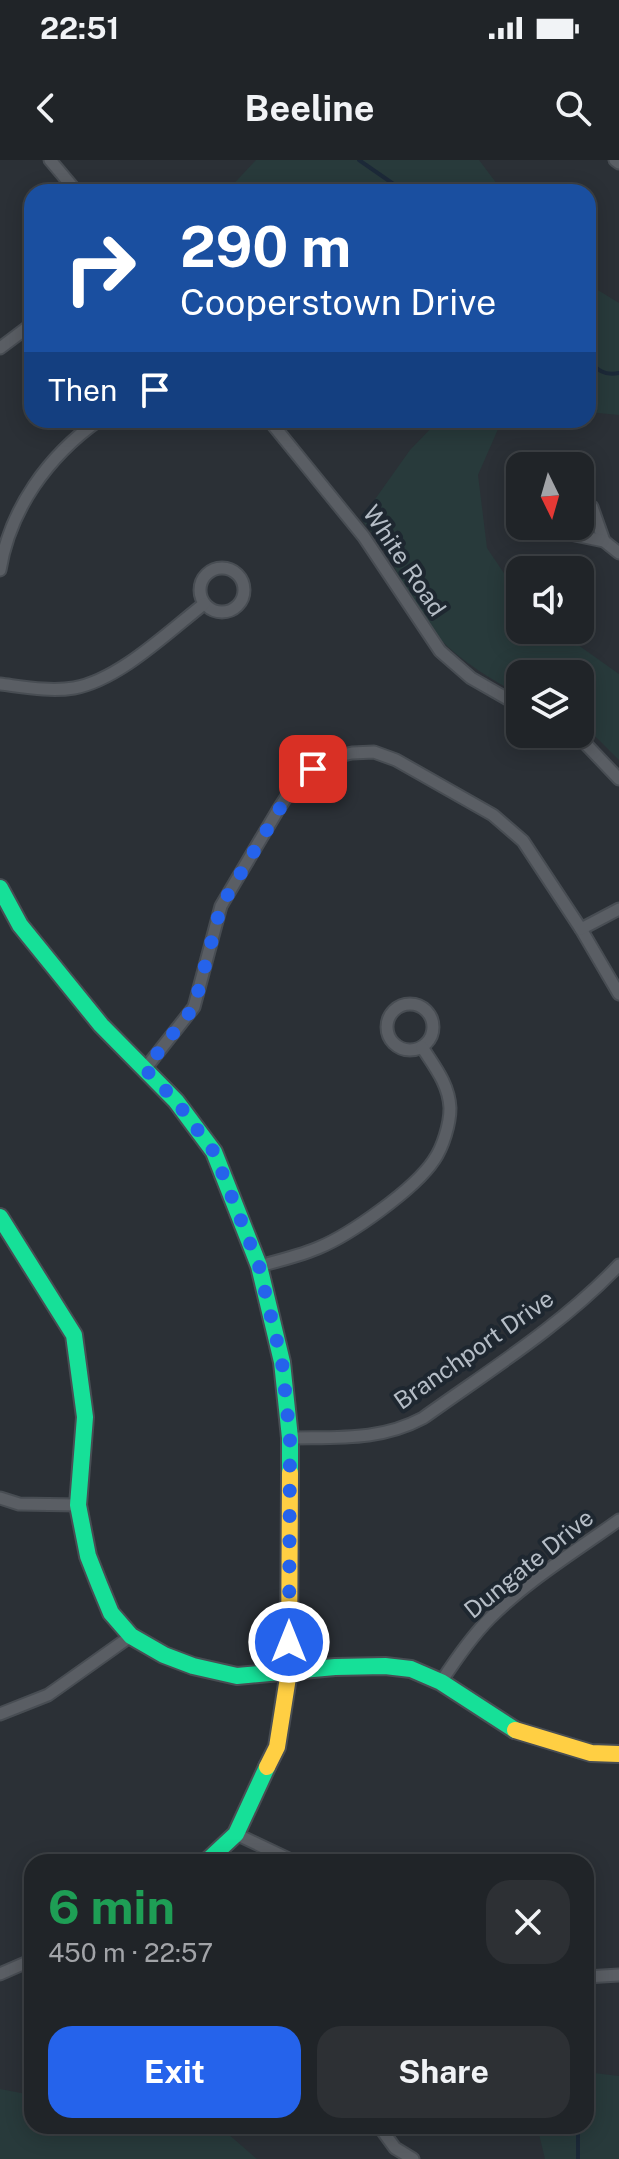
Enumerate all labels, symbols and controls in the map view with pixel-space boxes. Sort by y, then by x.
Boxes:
text: 22:51 [40,10,119,46]
icon: back [24,86,68,130]
icon: search [551,86,595,130]
text: Beeline [245,87,374,129]
text: 290 m [180,214,351,280]
icon: right [48,216,152,320]
text: Cooperstown Drive [180,281,496,323]
icon: arrive [133,368,177,412]
text: Then [48,372,117,408]
north arrow [506,452,594,540]
map controls [506,452,594,748]
street label: White Road [357,500,452,621]
button: sound [506,556,594,644]
button: layers [506,660,594,748]
pin [279,735,347,803]
icon: arrive [291,747,335,791]
street label: Branchport Drive [388,1284,559,1415]
street label: Dungate Drive [458,1503,598,1624]
position arrow [247,1600,331,1684]
text: 6 min [48,1878,175,1935]
button: close [486,1880,570,1964]
text: 450 m · 22:57 [48,1937,213,1968]
button: Exit [48,2026,301,2118]
button: Share [317,2026,570,2118]

